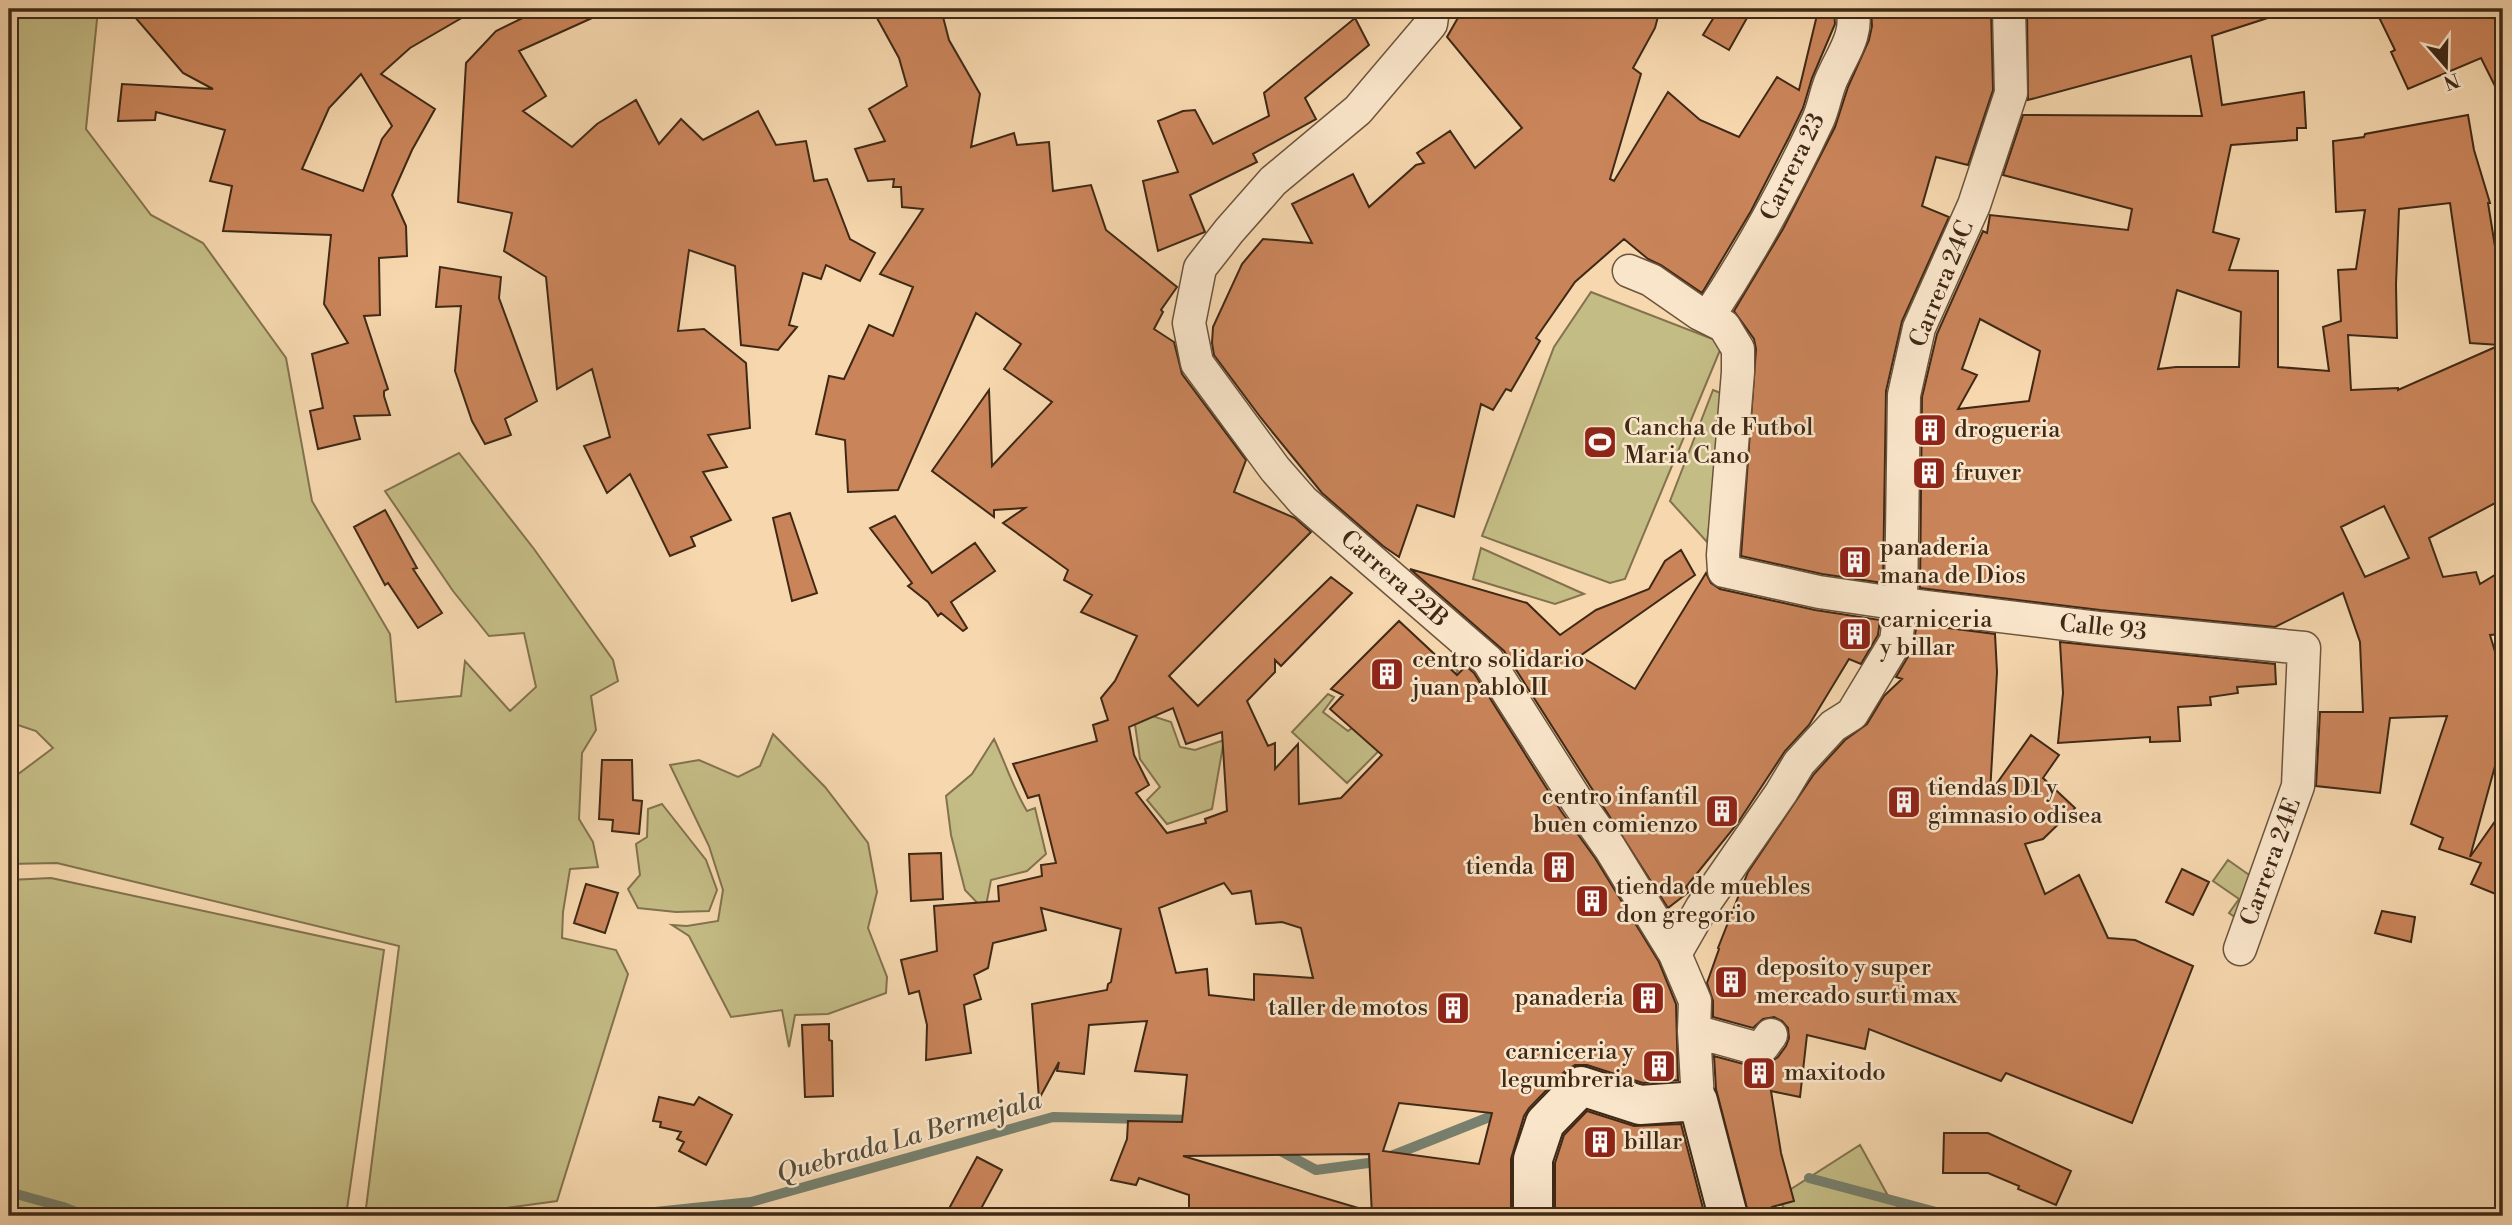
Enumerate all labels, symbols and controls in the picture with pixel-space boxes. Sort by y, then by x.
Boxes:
north arrow [2410,32,2480,102]
text: N [2440,67,2463,95]
street label: Carrera 23 [1754,108,1832,226]
street label: Carrera 24C [1903,216,1981,352]
building icon: drogueria [1911,411,1949,449]
place label: Cancha de Futbol Maria Cano [1624,413,1813,471]
place label: drogueria [1954,415,2061,445]
sports icon: Cancha de Futbol Maria Cano [1581,423,1619,461]
building icon: fruver [1910,454,1948,492]
place label: fruver [1954,458,2021,488]
street label: Carrera 22B [1334,524,1454,634]
place label: panaderia mana de Dios [1880,533,2026,591]
building icon: panaderia mana de Dios [1836,543,1874,581]
place label: carniceria y billar [1879,605,1993,663]
street label: Calle 93 [2058,608,2148,648]
building icon: carniceria y billar [1836,615,1874,653]
place label: centro solidario juan pablo II [1410,645,1585,703]
building icon: centro solidario juan pablo II [1368,655,1406,693]
place label: tiendas D1 y gimnasio odisea [1928,773,2103,831]
place label: centro infantil buen comienzo [1533,782,1698,840]
building icon: tiendas D1 y gimnasio odisea [1885,783,1923,821]
building icon: centro infantil buen comienzo [1703,792,1741,830]
street label: Carrera 24E [2234,794,2308,930]
building icon: tienda [1540,848,1578,886]
place label: tienda [1465,852,1535,882]
place label: tienda de muebles don gregorio [1616,872,1811,930]
building icon: tienda de muebles don gregorio [1573,882,1611,920]
place label: deposito y super mercado surti max [1756,953,1958,1011]
building icon: deposito y super mercado surti max [1712,963,1750,1001]
building icon: panaderia [1629,979,1667,1017]
place label: panaderia [1515,983,1625,1013]
building icon: taller de motos [1434,989,1472,1027]
place label: taller de motos [1268,993,1428,1023]
place label: carniceria y legumbreria [1501,1037,1635,1095]
building icon: carniceria y legumbreria [1640,1047,1678,1085]
building icon: maxitodo [1740,1054,1778,1092]
place label: maxitodo [1784,1058,1886,1088]
water label: Quebrada La Bermejala [773,1084,1046,1190]
building icon: billar [1581,1123,1619,1161]
place label: billar [1624,1127,1682,1157]

